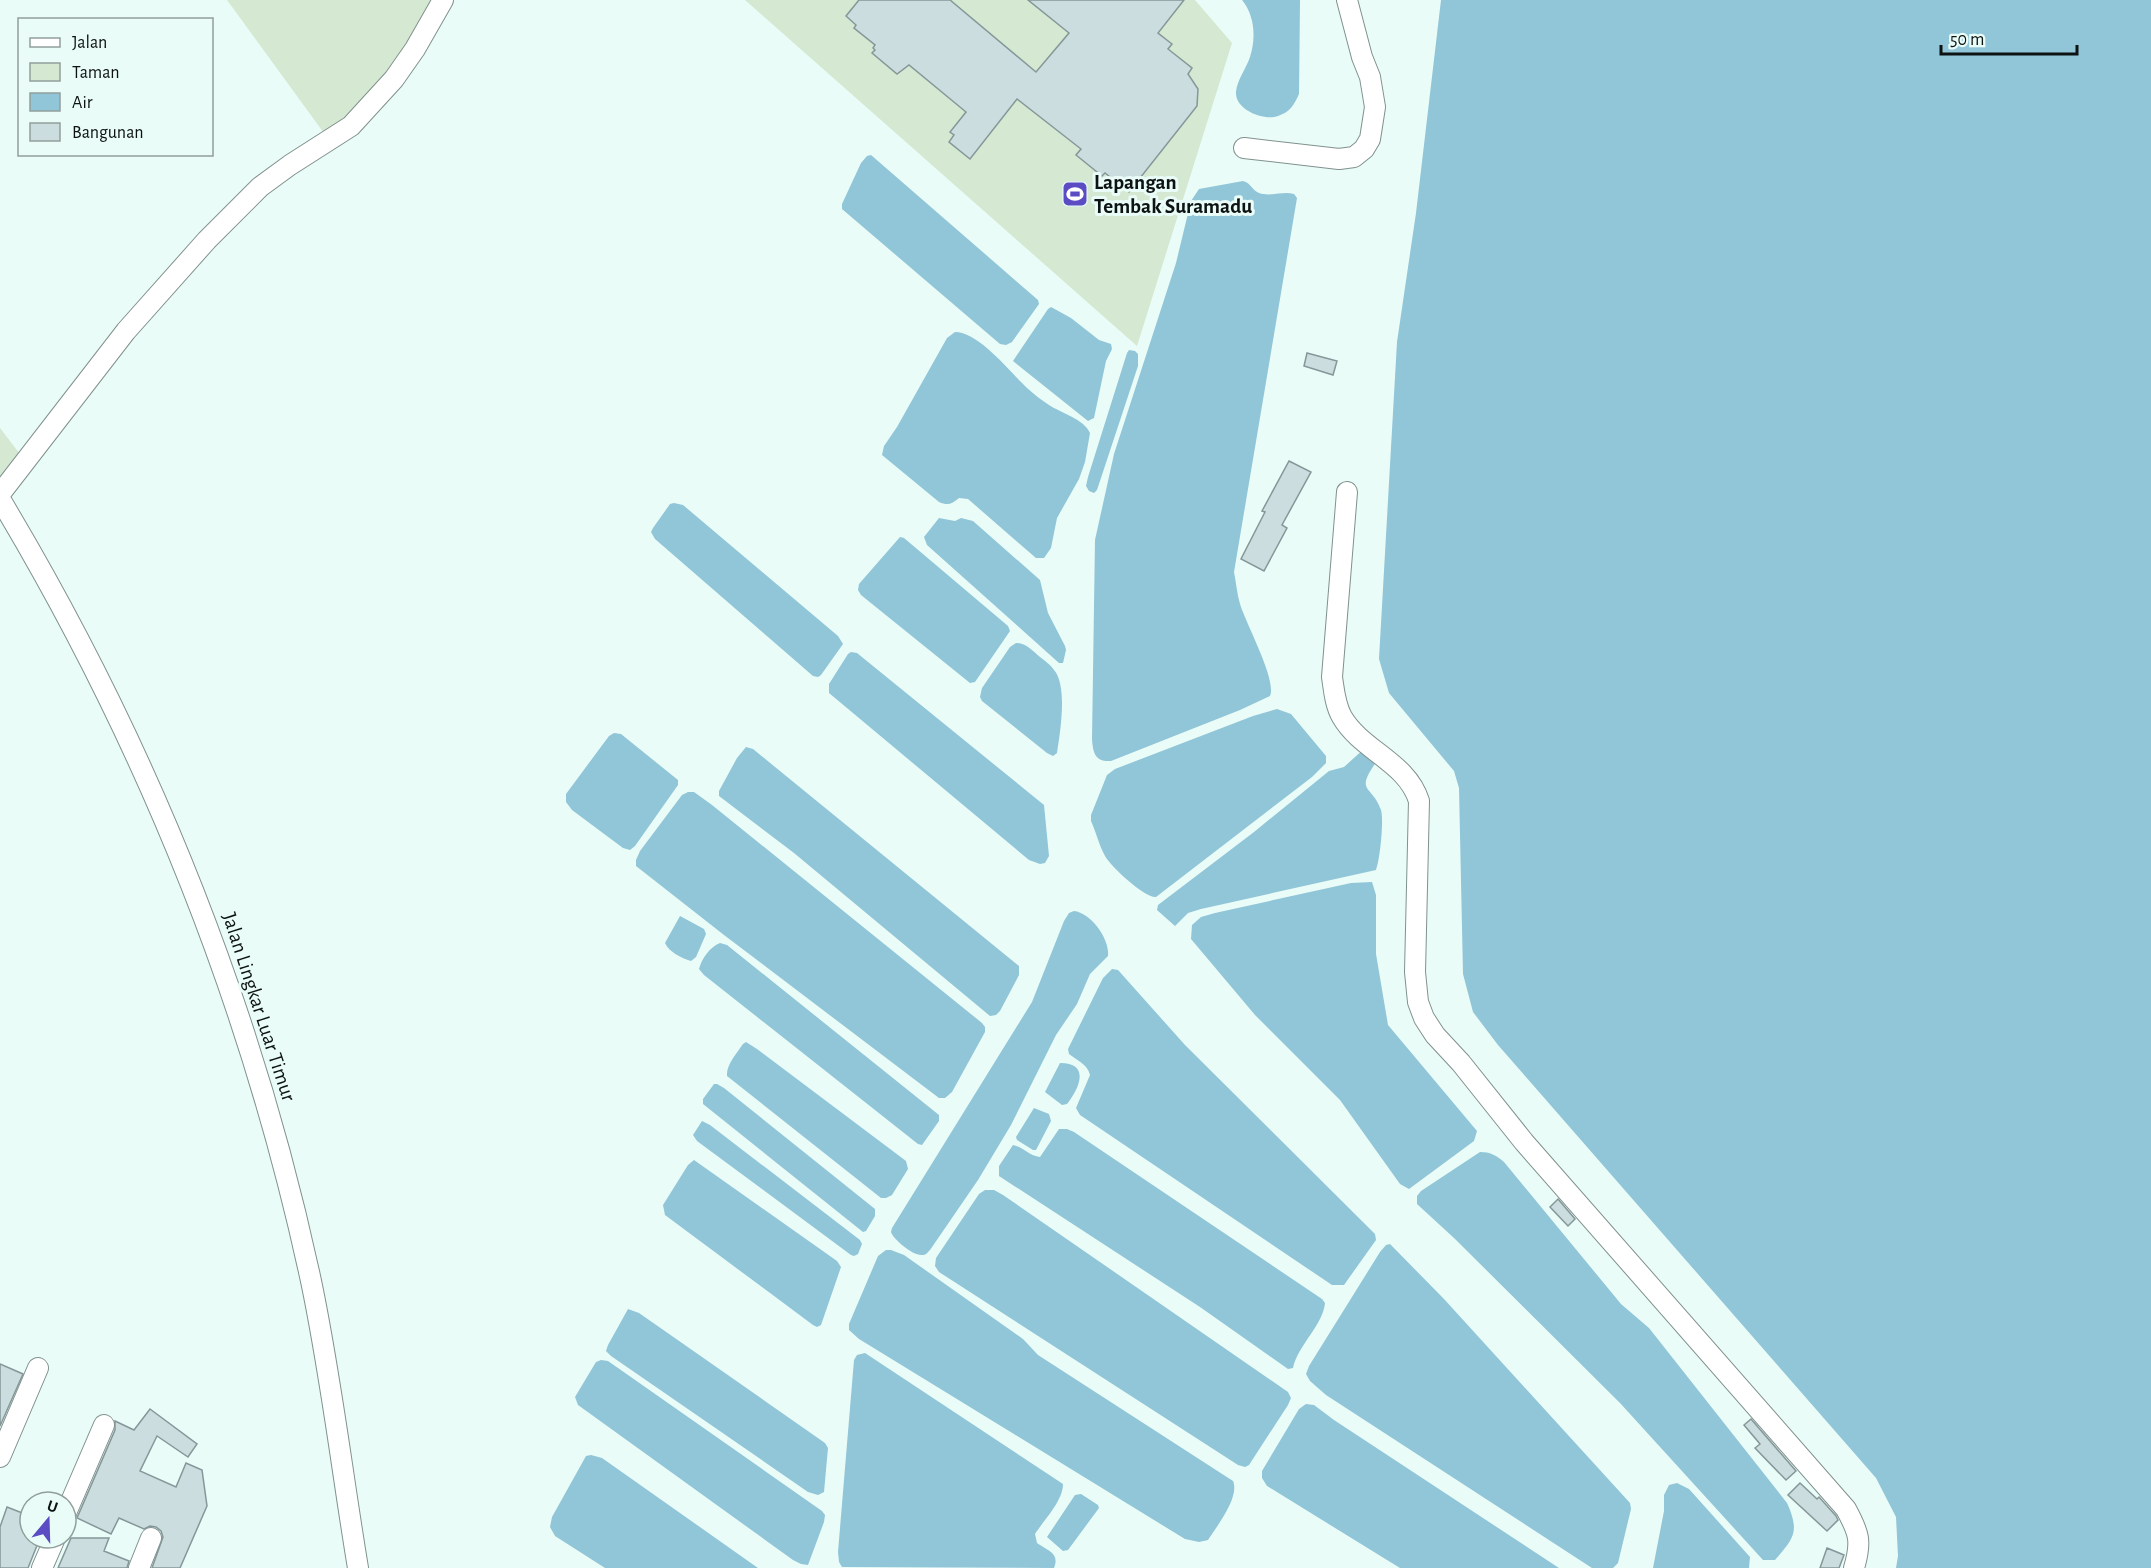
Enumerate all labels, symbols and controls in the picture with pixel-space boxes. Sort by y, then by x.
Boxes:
legend [18,18,213,156]
scale bar [1941,18,2078,56]
text: 50 m [1950,31,1984,49]
text: Jalan [72,34,107,52]
text: Taman [72,64,120,82]
text: Air [72,94,93,112]
text: Bangunan [72,124,144,142]
place label: Lapangan Tembak Suramadu [1094,172,1252,217]
sports icon: Lapangan Tembak Suramadu [1060,179,1090,209]
street label: Jalan Lingkar Luar Timur [219,910,300,1104]
north arrow [18,1490,78,1550]
text: U [45,1498,60,1516]

